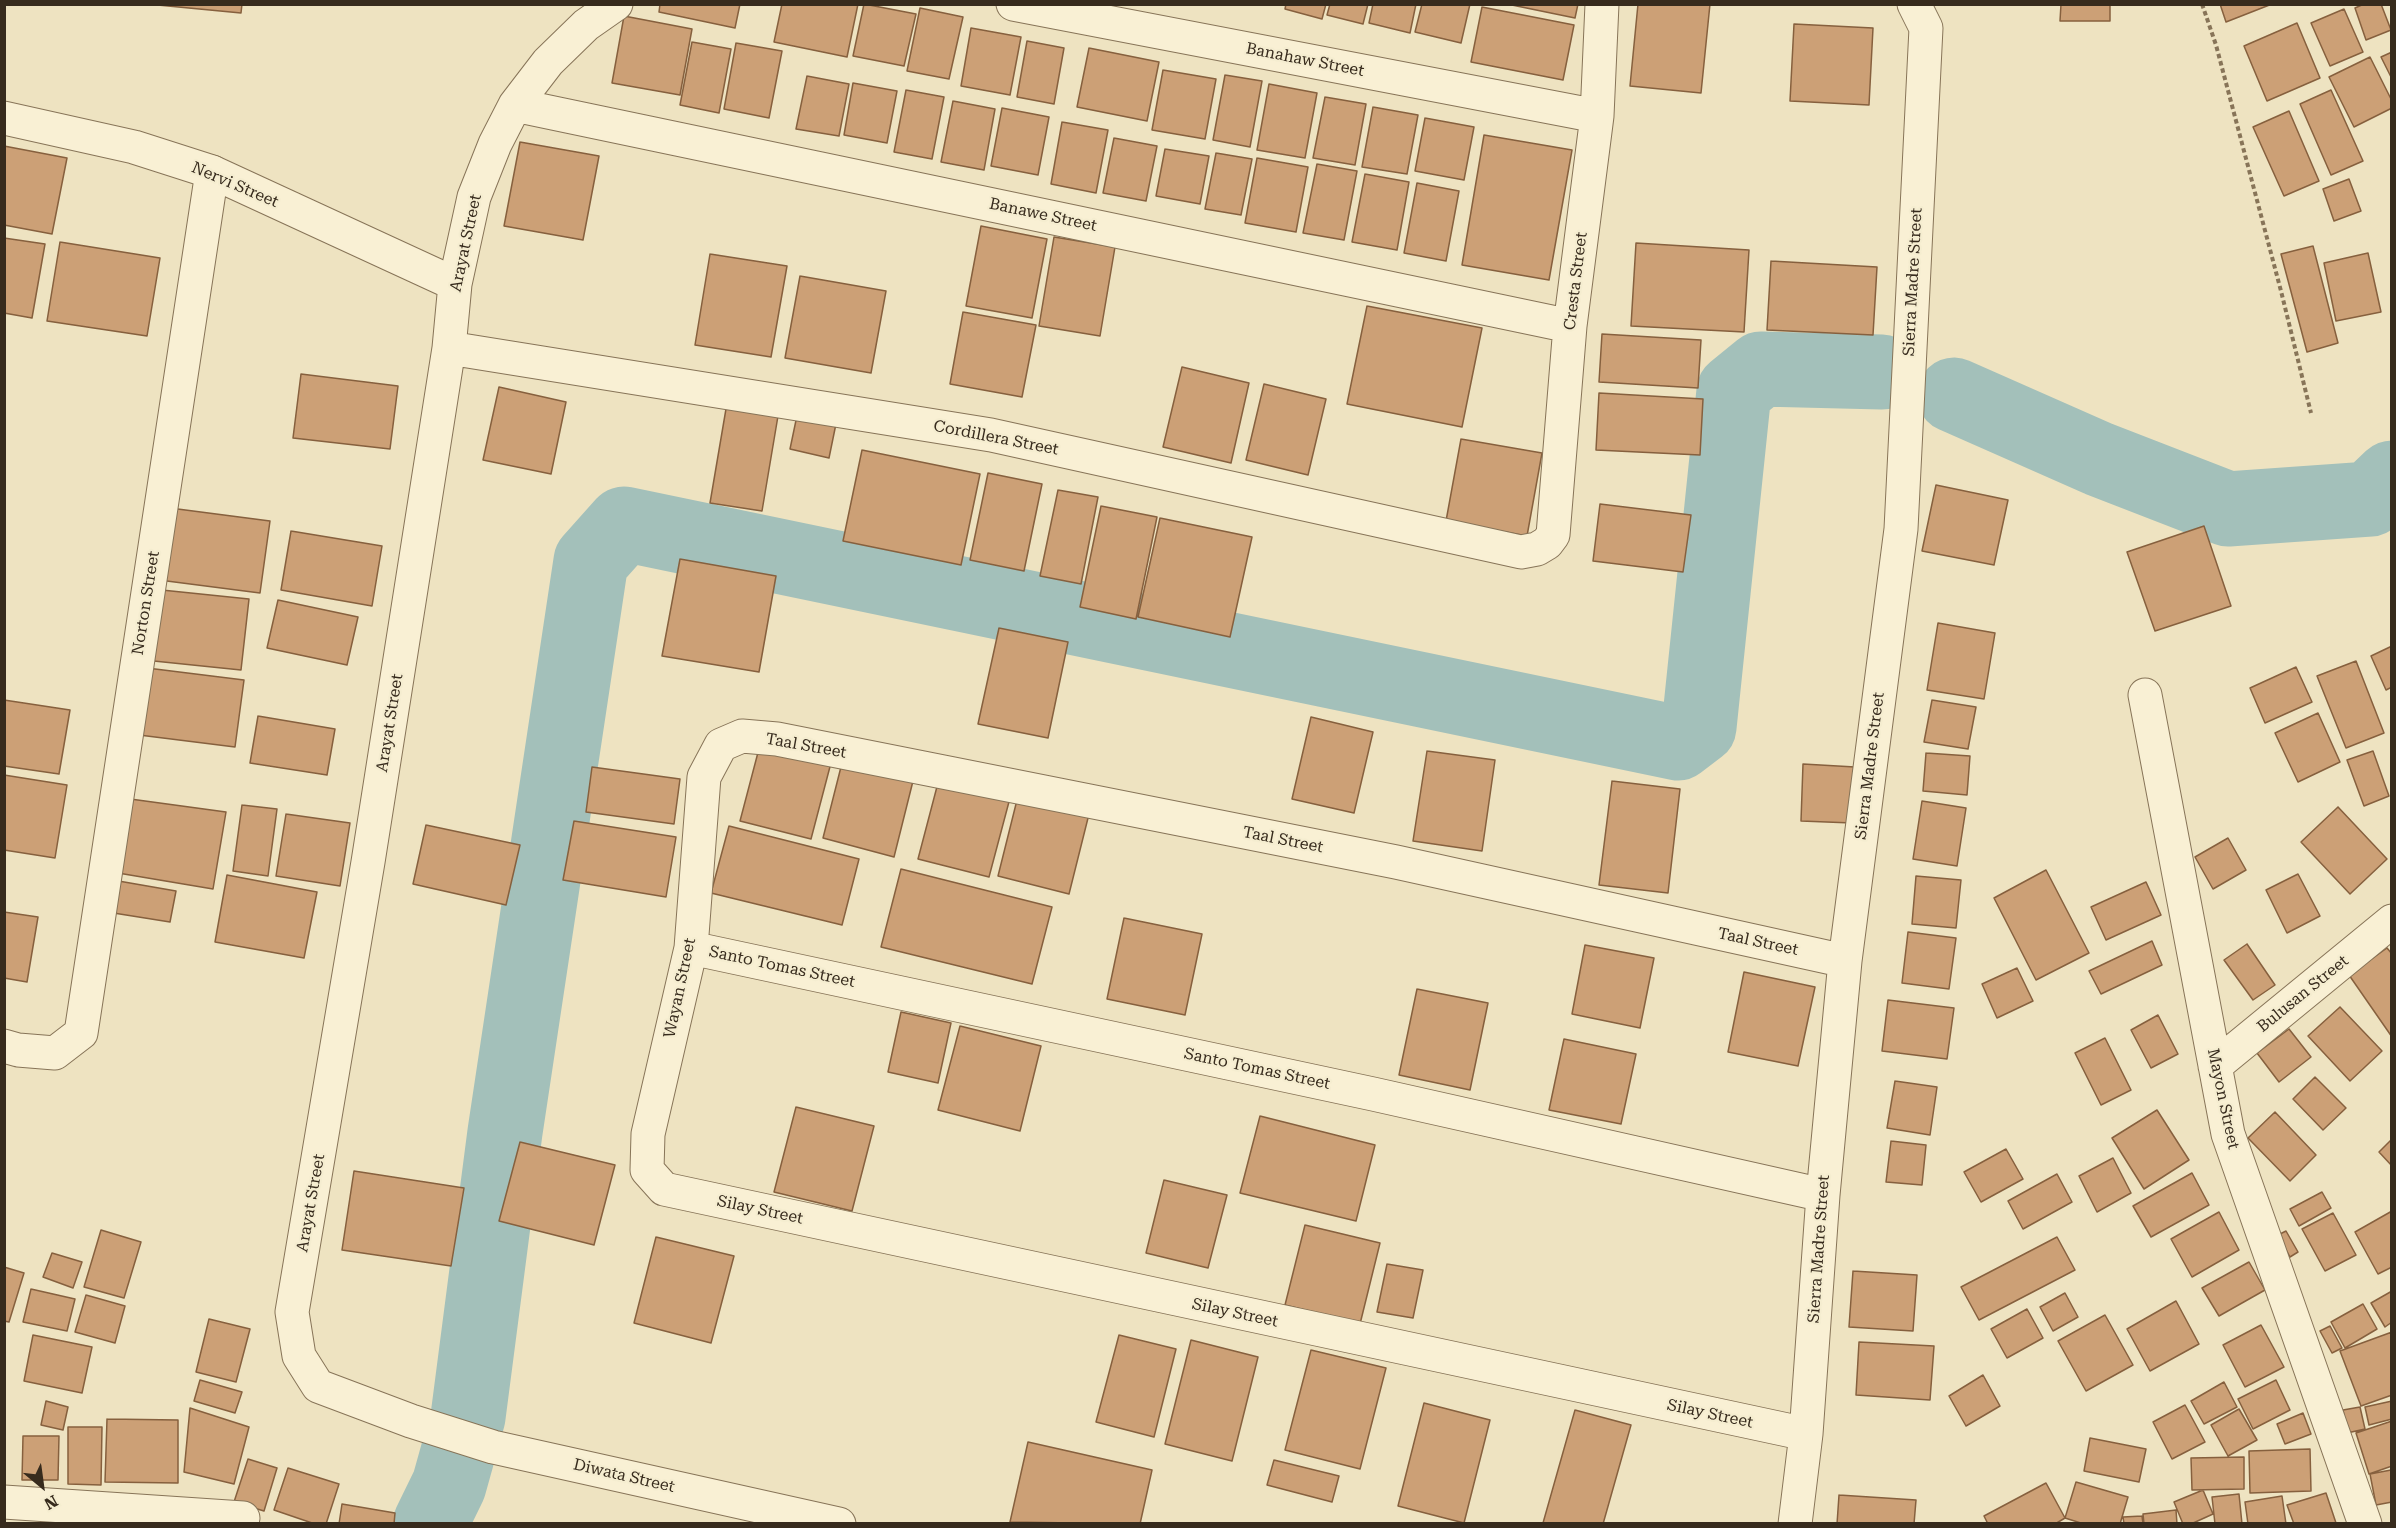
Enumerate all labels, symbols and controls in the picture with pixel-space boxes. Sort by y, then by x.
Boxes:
street label: Banahaw Street [1244,39,1366,81]
street label: Nervi Street [189,158,281,212]
street label: Arayat Street [446,192,486,294]
street label: Banawe Street [987,194,1099,236]
street label: Sierra Madre Street [1900,207,1926,357]
street label: Cresta Street [1560,231,1592,331]
street label: Cordillera Street [932,416,1060,460]
street label: Norton Street [128,550,164,656]
street label: Arayat Street [373,672,407,774]
street label: Sierra Madre Street [1851,691,1889,841]
street label: Taal Street [764,729,848,763]
street label: Taal Street [1241,823,1325,857]
street label: Taal Street [1716,924,1800,960]
street label: Wayan Street [660,936,700,1040]
street label: Santo Tomas Street [707,942,857,992]
street label: Bulusan Street [2253,951,2353,1037]
street label: Santo Tomas Street [1182,1044,1332,1094]
street label: Mayon Street [2203,1047,2243,1151]
street label: Arayat Street [293,1152,329,1254]
street label: Sierra Madre Street [1804,1174,1834,1324]
street label: Silay Street [715,1191,805,1229]
street label: Silay Street [1190,1294,1280,1332]
street label: Silay Street [1665,1395,1755,1433]
street label: Diwata Street [571,1455,677,1497]
north arrow [12,1456,72,1516]
text: N [41,1491,61,1513]

